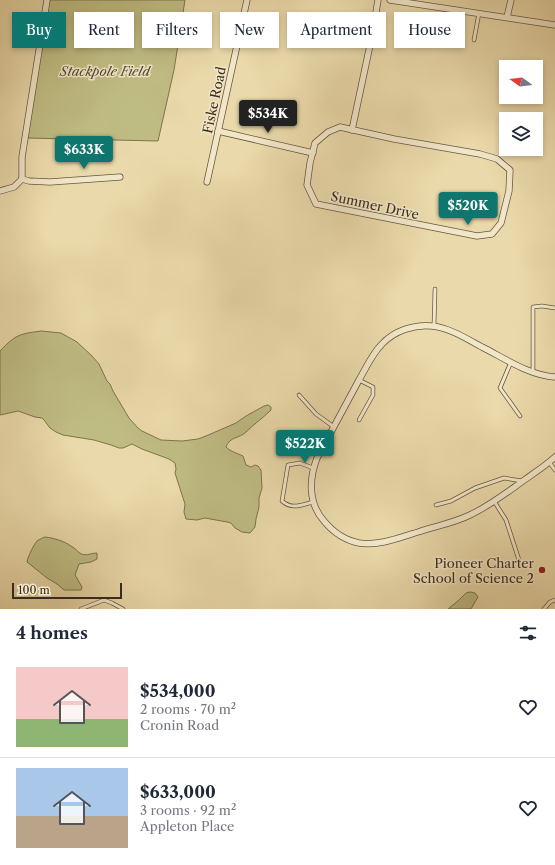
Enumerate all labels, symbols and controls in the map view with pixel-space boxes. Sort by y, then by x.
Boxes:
chip: Buy [12,12,66,48]
chip: Rent [74,12,134,48]
chip: Filters [142,12,212,48]
chip: New [220,12,279,48]
chip: Apartment [287,12,386,48]
chip: House [394,12,465,48]
north arrow [499,60,543,104]
map controls [499,60,543,156]
park label: Stackpole Field [59,63,151,79]
street label: Fiske Road [199,65,229,135]
pin: $534K [240,100,296,134]
text: $534K [248,105,288,121]
button: layers [499,112,543,156]
pin: $633K [56,136,112,170]
text: $633K [64,141,104,157]
street label: Summer Drive [329,188,421,222]
pin: $520K [440,192,496,226]
text: $520K [448,197,488,213]
pin: $522K [277,430,333,464]
text: $522K [285,435,325,451]
place label: Pioneer Charter School of Science 2 [413,555,535,586]
marker: Pioneer Charter School of Science 2 [537,565,547,575]
scale bar [12,581,122,600]
text: 100 m [18,583,50,597]
icon: filters [517,622,539,644]
text: 4 homes [16,623,88,643]
text: $534,000 [140,681,216,701]
icon: home [48,683,96,731]
icon: heart [517,696,539,718]
text: 2 rooms · 70 m² [140,701,236,717]
text: Cronin Road [140,717,219,733]
text: $633,000 [140,782,216,802]
icon: home [48,784,96,832]
icon: heart [517,797,539,819]
text: 3 rooms · 92 m² [140,802,236,818]
text: Appleton Place [140,818,234,834]

